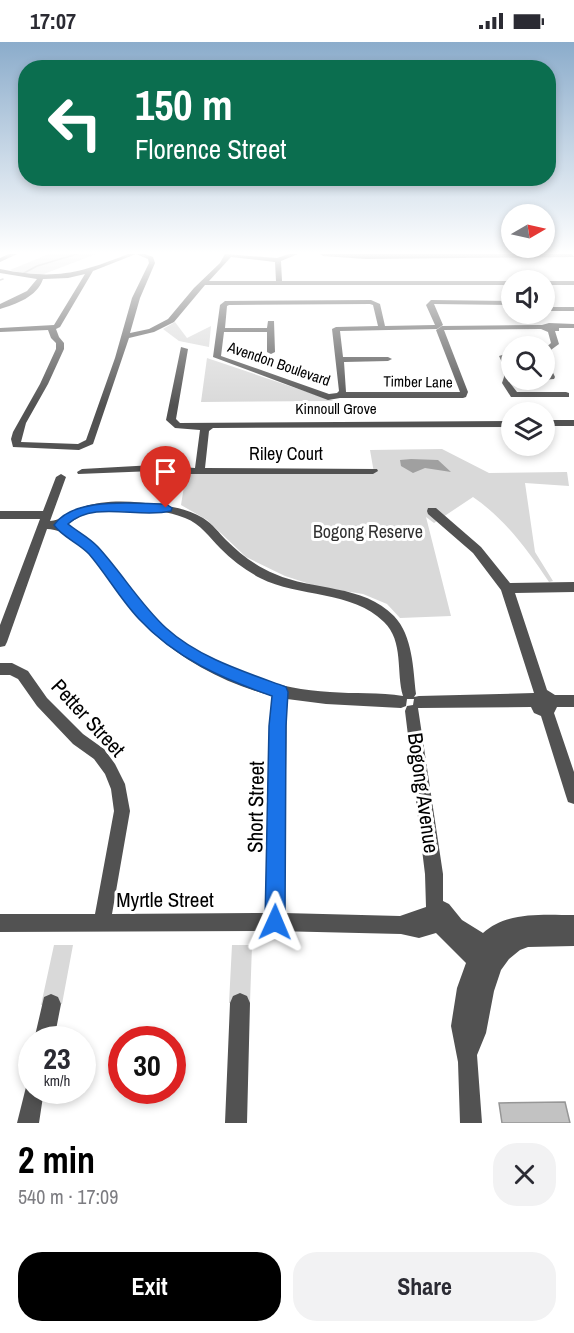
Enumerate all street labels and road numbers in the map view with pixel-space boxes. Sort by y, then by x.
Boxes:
street label: Avendon Boulevard [224,336,333,391]
street label: Timber Lane [383,370,453,393]
street label: Kinnoull Grove [295,398,377,419]
street label: Riley Court [249,441,323,466]
street label: Petter Street [45,672,132,763]
street label: Bogong Avenue [401,731,446,855]
street label: Short Street [240,761,271,853]
street label: Myrtle Street [116,885,214,914]

